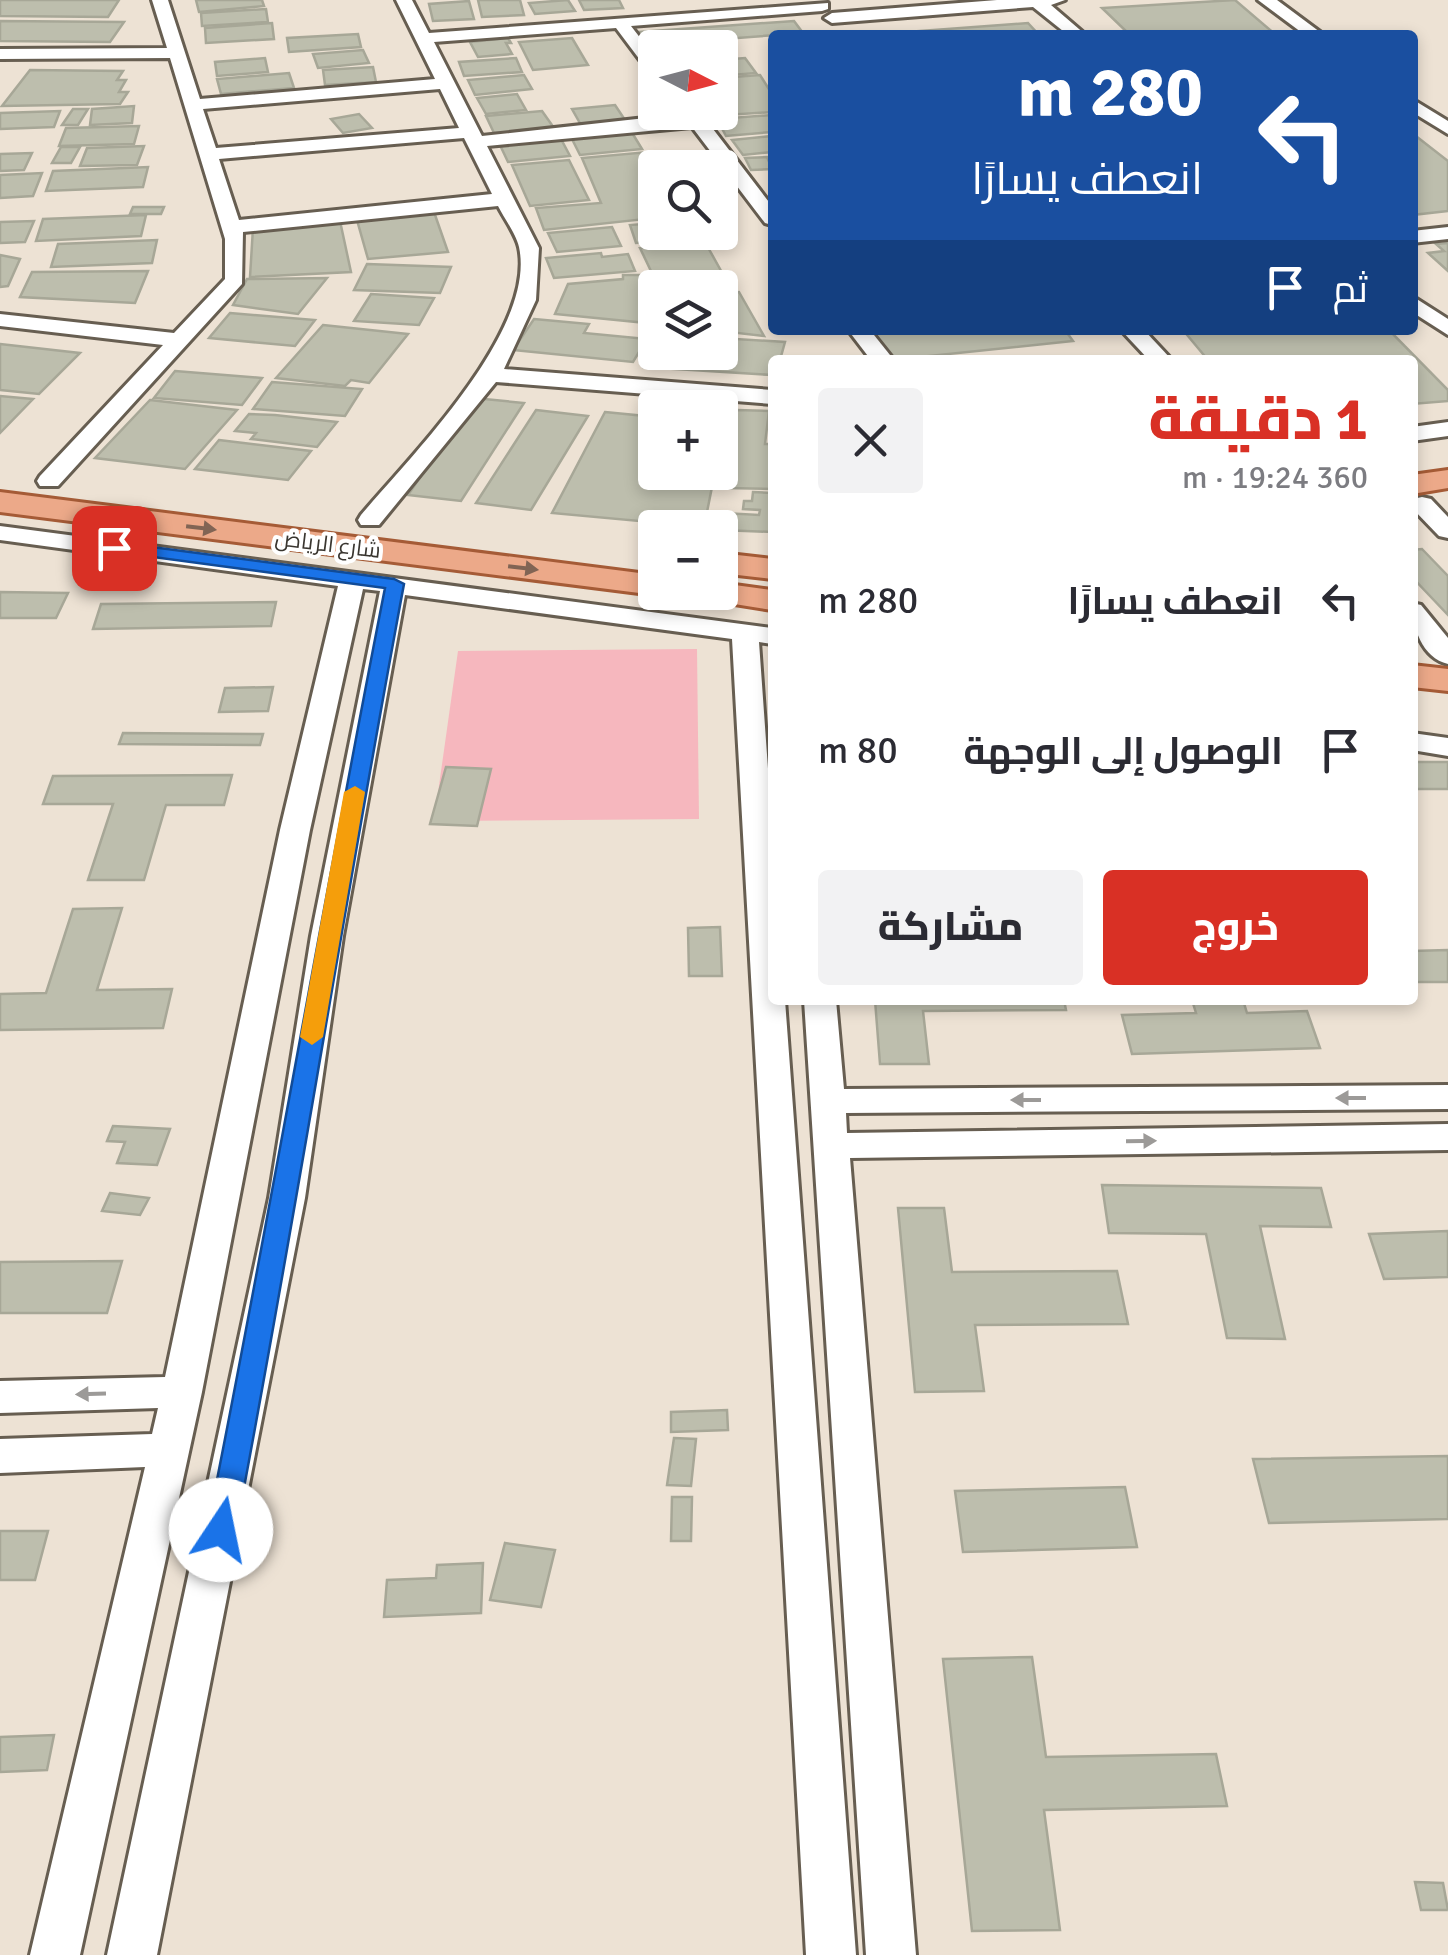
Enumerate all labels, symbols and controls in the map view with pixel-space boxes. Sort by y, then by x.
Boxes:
north arrow [638,30,738,130]
map controls [638,30,738,610]
text: 280 m [1018,49,1203,135]
icon: left [1238,70,1368,200]
button: search [638,150,738,250]
text: انعطف يسارًا [971,152,1203,207]
icon: arrive [1258,260,1313,315]
text: ثم [1333,266,1368,313]
button: layers [638,270,738,370]
text: 1 دقيقة [1148,383,1368,457]
button: close [818,388,923,493]
button: + [638,390,738,490]
text: 360 m · 19:24 [1182,458,1368,497]
pin [72,506,157,591]
button: − [638,510,738,610]
one-way arrow [186,520,217,536]
icon: arrive [87,521,142,576]
street label: شارع الرياض [273,524,382,565]
one-way arrow [508,561,540,577]
icon: left [1313,573,1368,628]
text: 280 m [818,577,918,624]
text: انعطف يسارًا [1067,578,1283,625]
icon: arrive [1313,723,1368,778]
text: 80 m [818,727,898,774]
text: الوصول إلى الوجهة [964,728,1283,775]
button: مشاركة [818,870,1083,985]
button: خروج [1103,870,1368,985]
one-way arrow [1334,1090,1366,1106]
one-way arrow [1009,1092,1041,1108]
one-way arrow [1126,1133,1158,1149]
one-way arrow [75,1387,107,1403]
position arrow [169,1478,273,1582]

